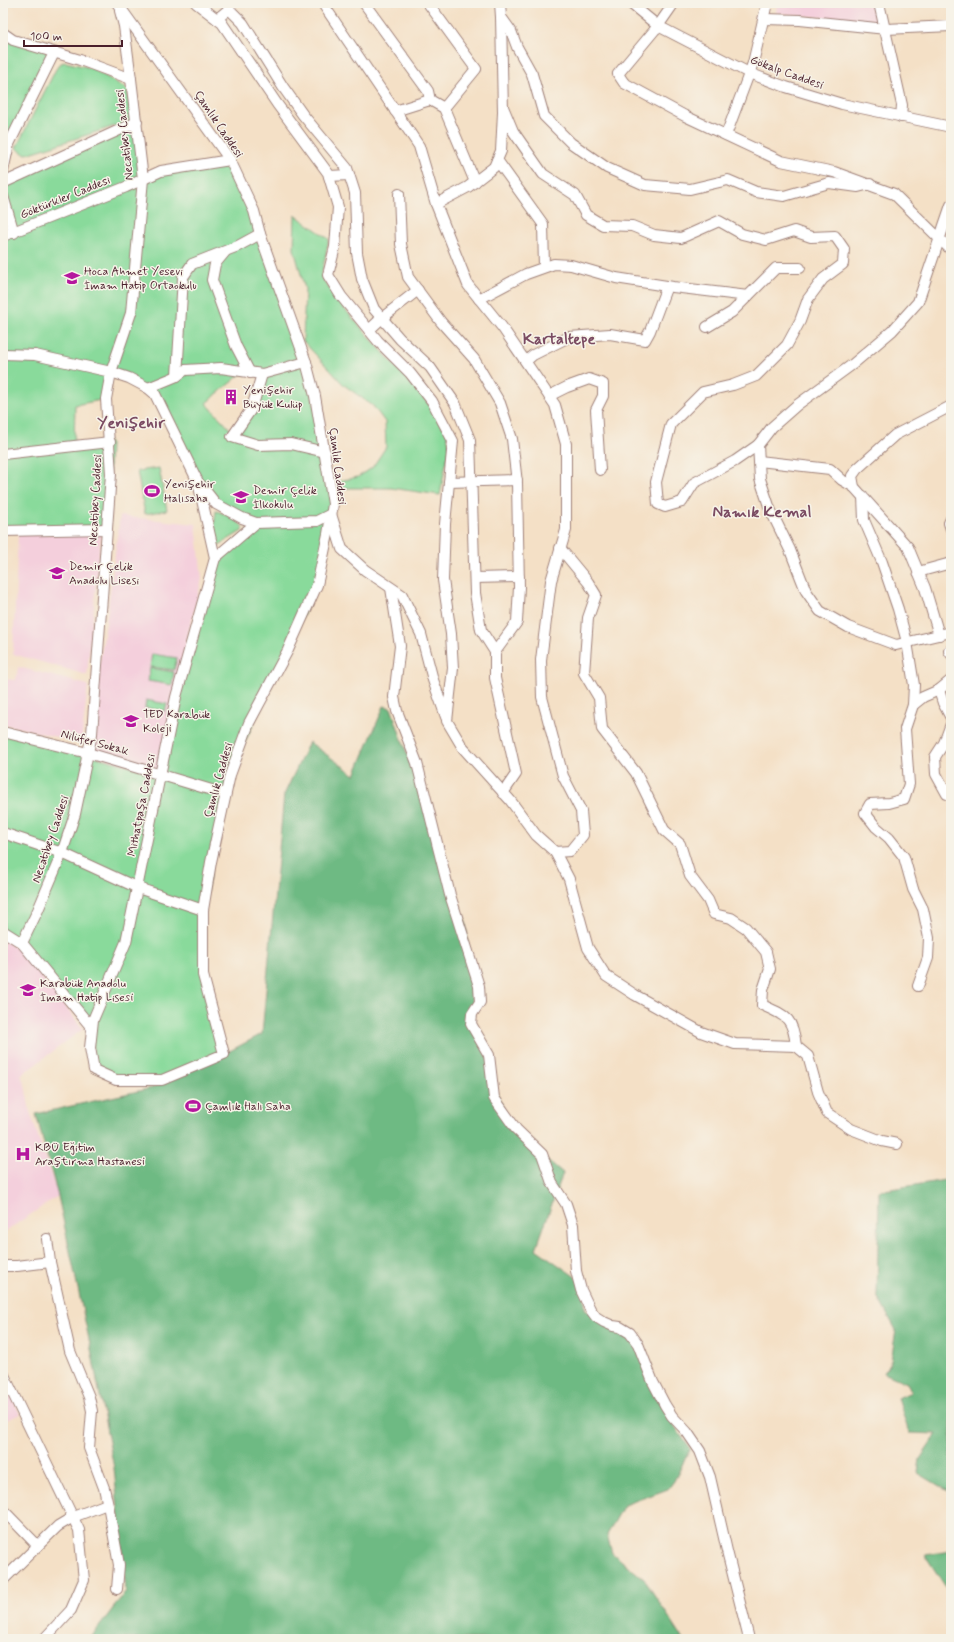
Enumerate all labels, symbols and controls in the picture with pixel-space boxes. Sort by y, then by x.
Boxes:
scale bar [24,22,122,48]
text: 100 m [30,29,62,45]
street label: Gökalp Caddesi [748,52,826,94]
street label: Necatibey Caddesi [112,88,138,181]
street label: Çamlık Caddesi [190,88,247,161]
street label: Göktürkler Caddesi [18,172,113,223]
place label: Hoca Ahmet Yesevi İmam Hatip Ortaokulu [84,264,197,294]
school or university icon: Hoca Ahmet Yesevi İmam Hatip Ortaokulu [63,269,81,287]
district label: Kartaltepe [523,329,595,350]
place label: Yenişehir Büyük Kulüp [243,383,303,413]
building icon: Yenişehir Büyük Kulüp [222,388,240,406]
district label: Yenişehir [97,413,165,434]
street label: Çamlık Caddesi [324,427,350,506]
street label: Necatibey Caddesi [86,454,106,546]
place label: Yenişehir Halısaha [164,477,215,507]
sports icon: Yenişehir Halısaha [143,482,161,500]
place label: Demir Çelik İlkokulu [253,483,317,513]
school or university icon: Demir Çelik İlkokulu [232,488,250,506]
district label: Namık Kemal [713,502,811,523]
place label: Demir Çelik Anadolu Lisesi [69,559,139,589]
school or university icon: Demir Çelik Anadolu Lisesi [48,564,66,582]
place label: TED Karabük Koleji [143,707,210,737]
school or university icon: TED Karabük Koleji [122,712,140,730]
street label: Nilüfer Sokak [59,726,131,760]
street label: Çamlık Caddesi [201,741,237,820]
street label: Mithatpaşa Caddesi [124,752,160,858]
street label: Necatibey Caddesi [29,793,73,885]
place label: Karabük Anadolu İmam Hatip Lisesi [40,976,133,1006]
school or university icon: Karabük Anadolu İmam Hatip Lisesi [19,981,37,999]
sports icon: Çamlık Halı Saha [184,1097,202,1115]
place label: Çamlık Halı Saha [205,1099,291,1115]
place label: KBÜ Eğitim Araştırma Hastanesi [35,1140,145,1170]
hospital icon: KBÜ Eğitim Araştırma Hastanesi [14,1145,32,1163]

